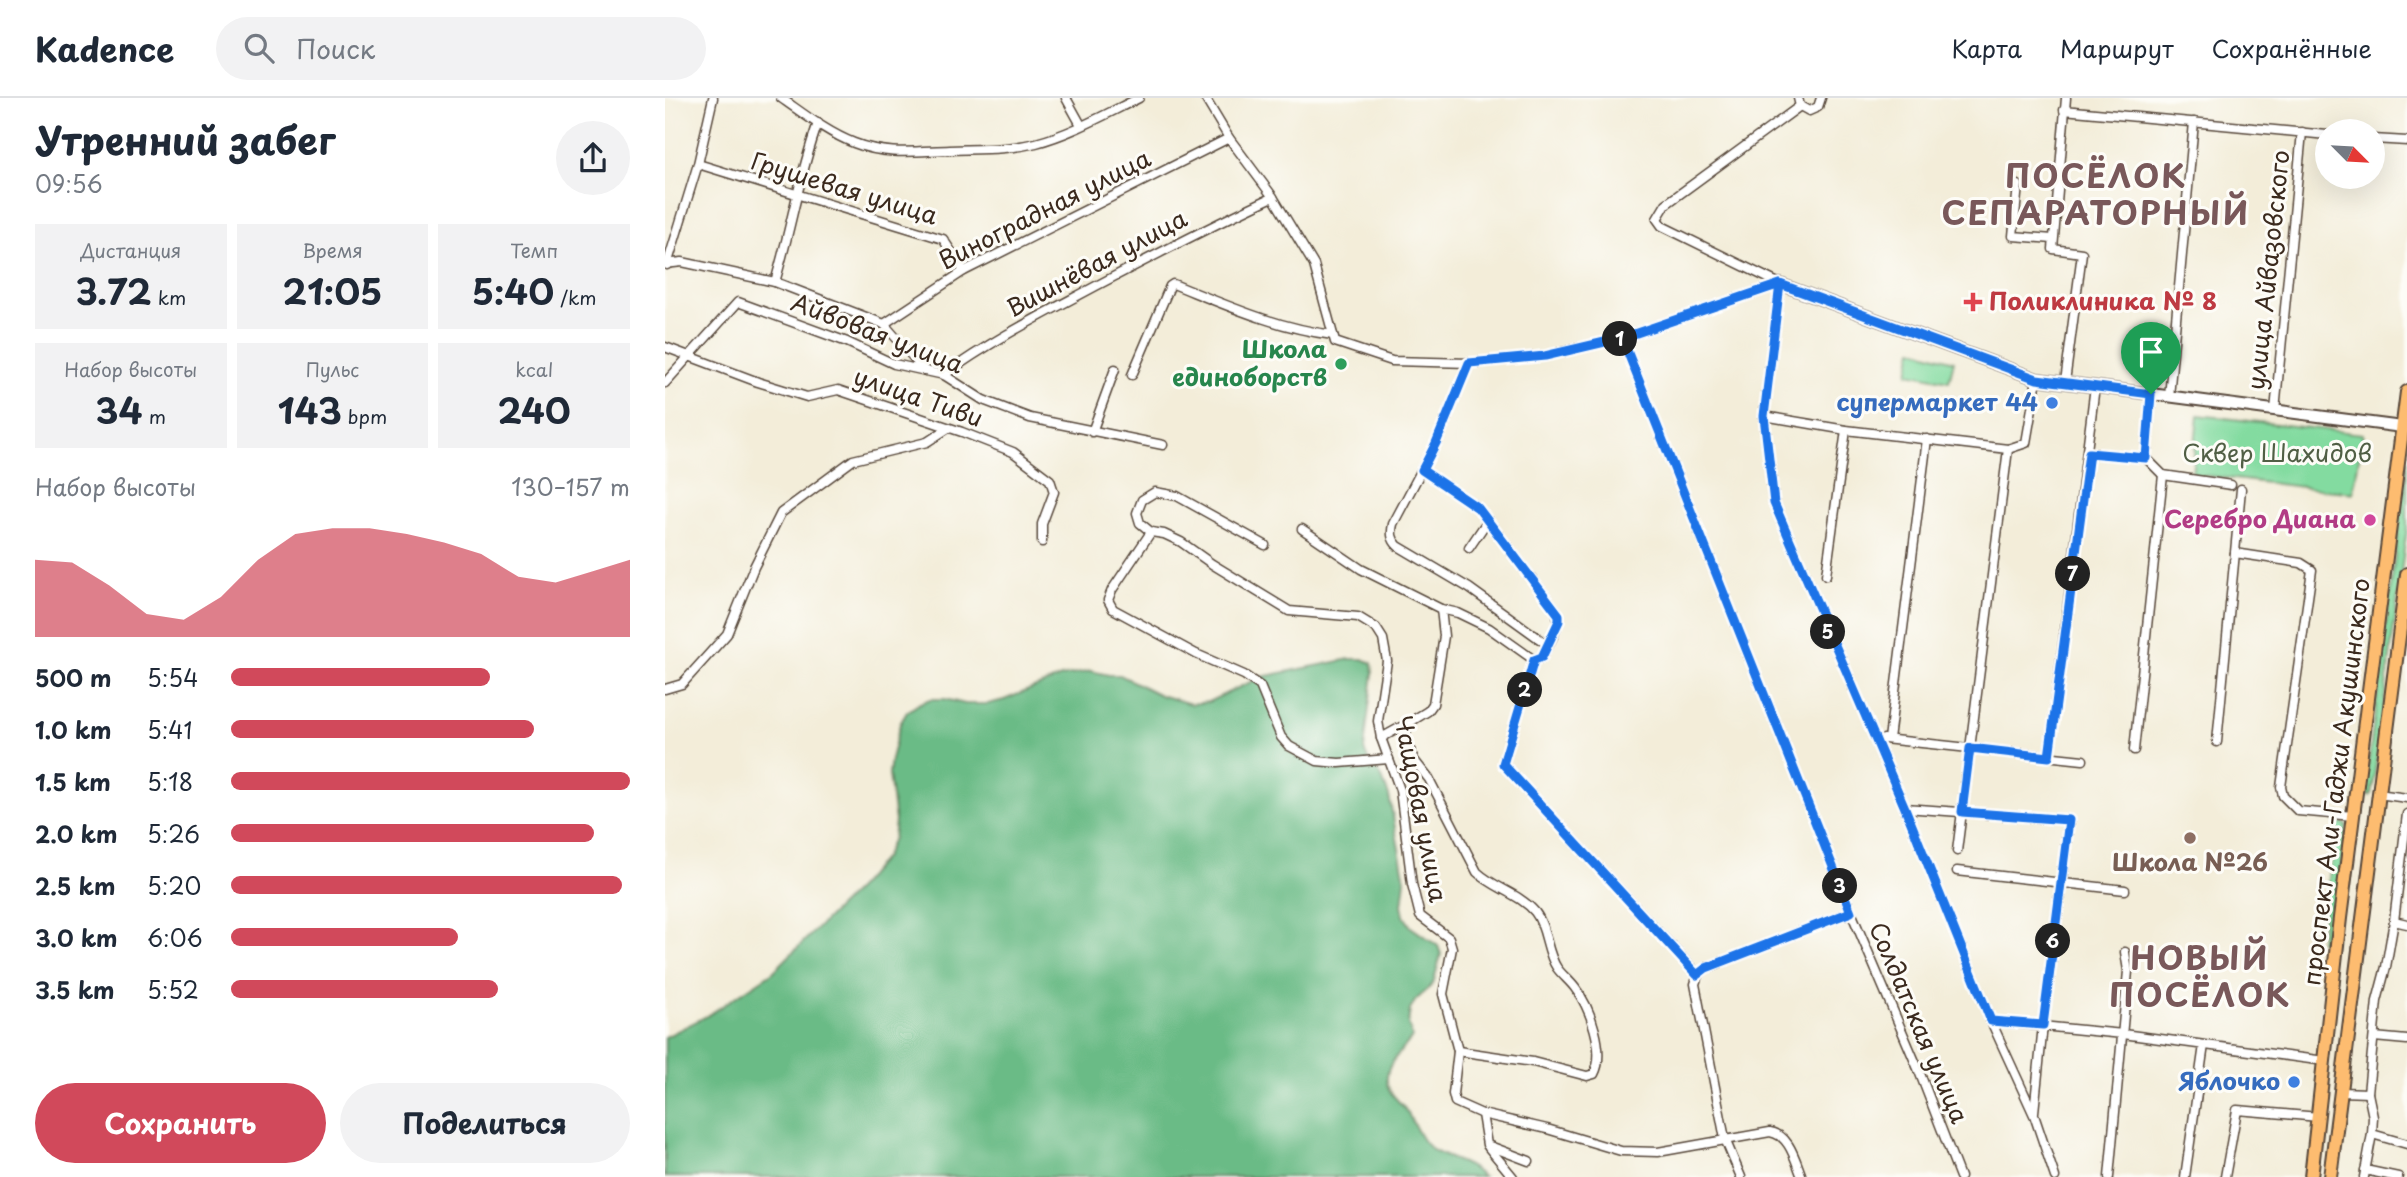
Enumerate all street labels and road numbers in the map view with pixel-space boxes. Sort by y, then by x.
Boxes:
street label: Виноградная улица [932,139,1156,277]
street label: Грушевая улица [747,142,942,233]
street label: улица Айвазовского [2237,148,2298,392]
street label: Вишнёвая улица [999,199,1193,325]
street label: Айвовая улица [786,283,969,381]
street label: улица Тиви [849,357,988,435]
street label: проспект Али-Гаджи Акушинского [2292,576,2378,988]
street label: Чащовая улица [1386,712,1458,905]
street label: Солдатская улица [1861,916,1979,1129]

